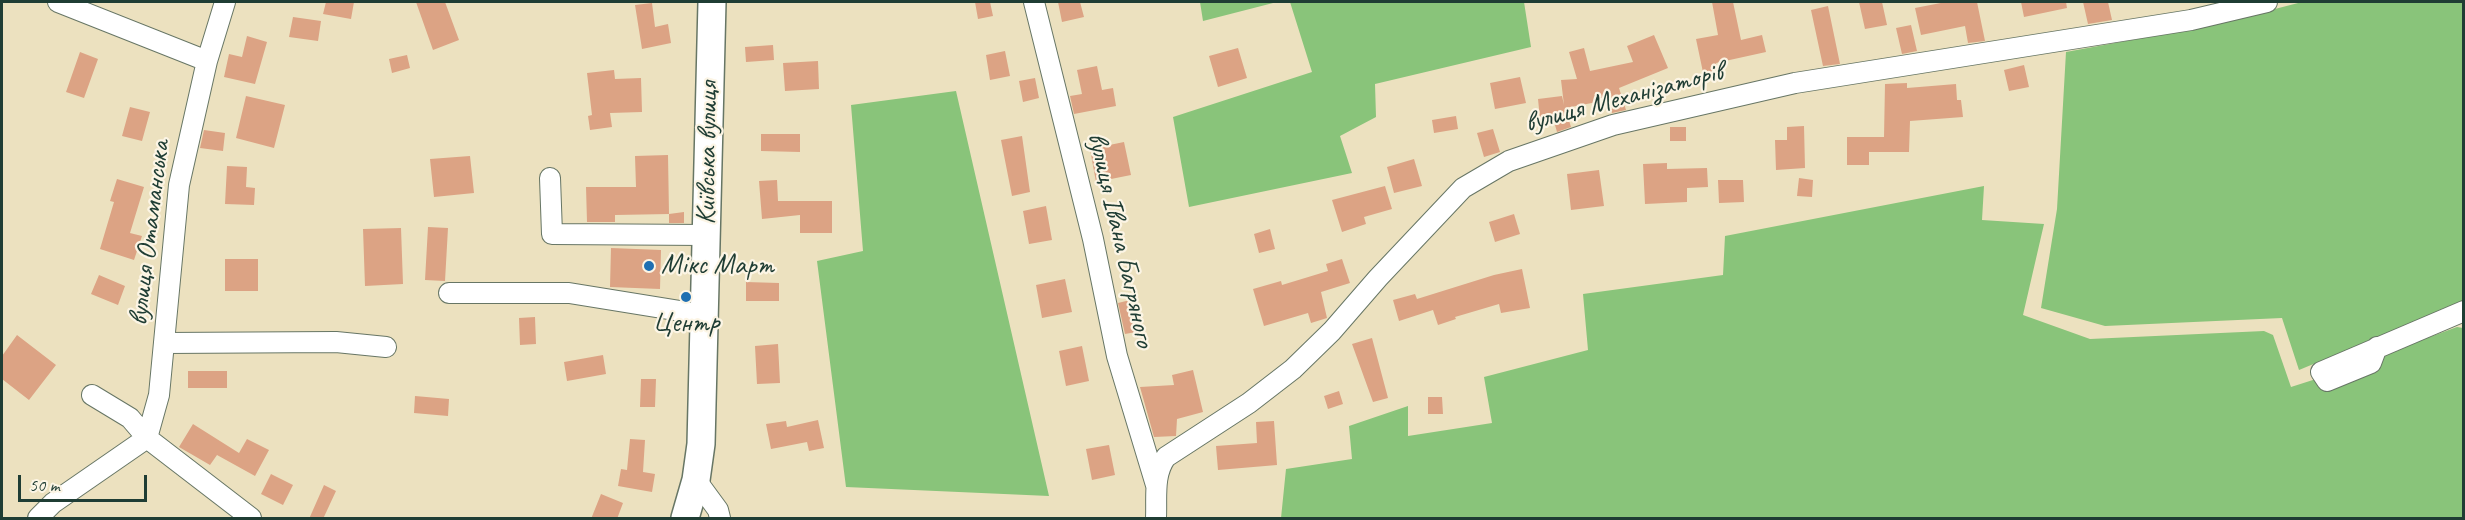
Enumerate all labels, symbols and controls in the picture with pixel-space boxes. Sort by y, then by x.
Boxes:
street label: вулиця Механізаторів [1521,55,1727,141]
street label: Київська вулиця [690,81,726,225]
street label: вулиця Івана Багряного [1079,129,1161,351]
street label: вулиця Отаманська [122,139,178,327]
place label: Мікс Март [661,249,774,283]
marker: Мікс Март [642,259,656,273]
marker: Центр [679,290,693,304]
place label: Центр [653,307,719,341]
scale bar [21,463,150,501]
text: 50 m [29,474,60,496]

